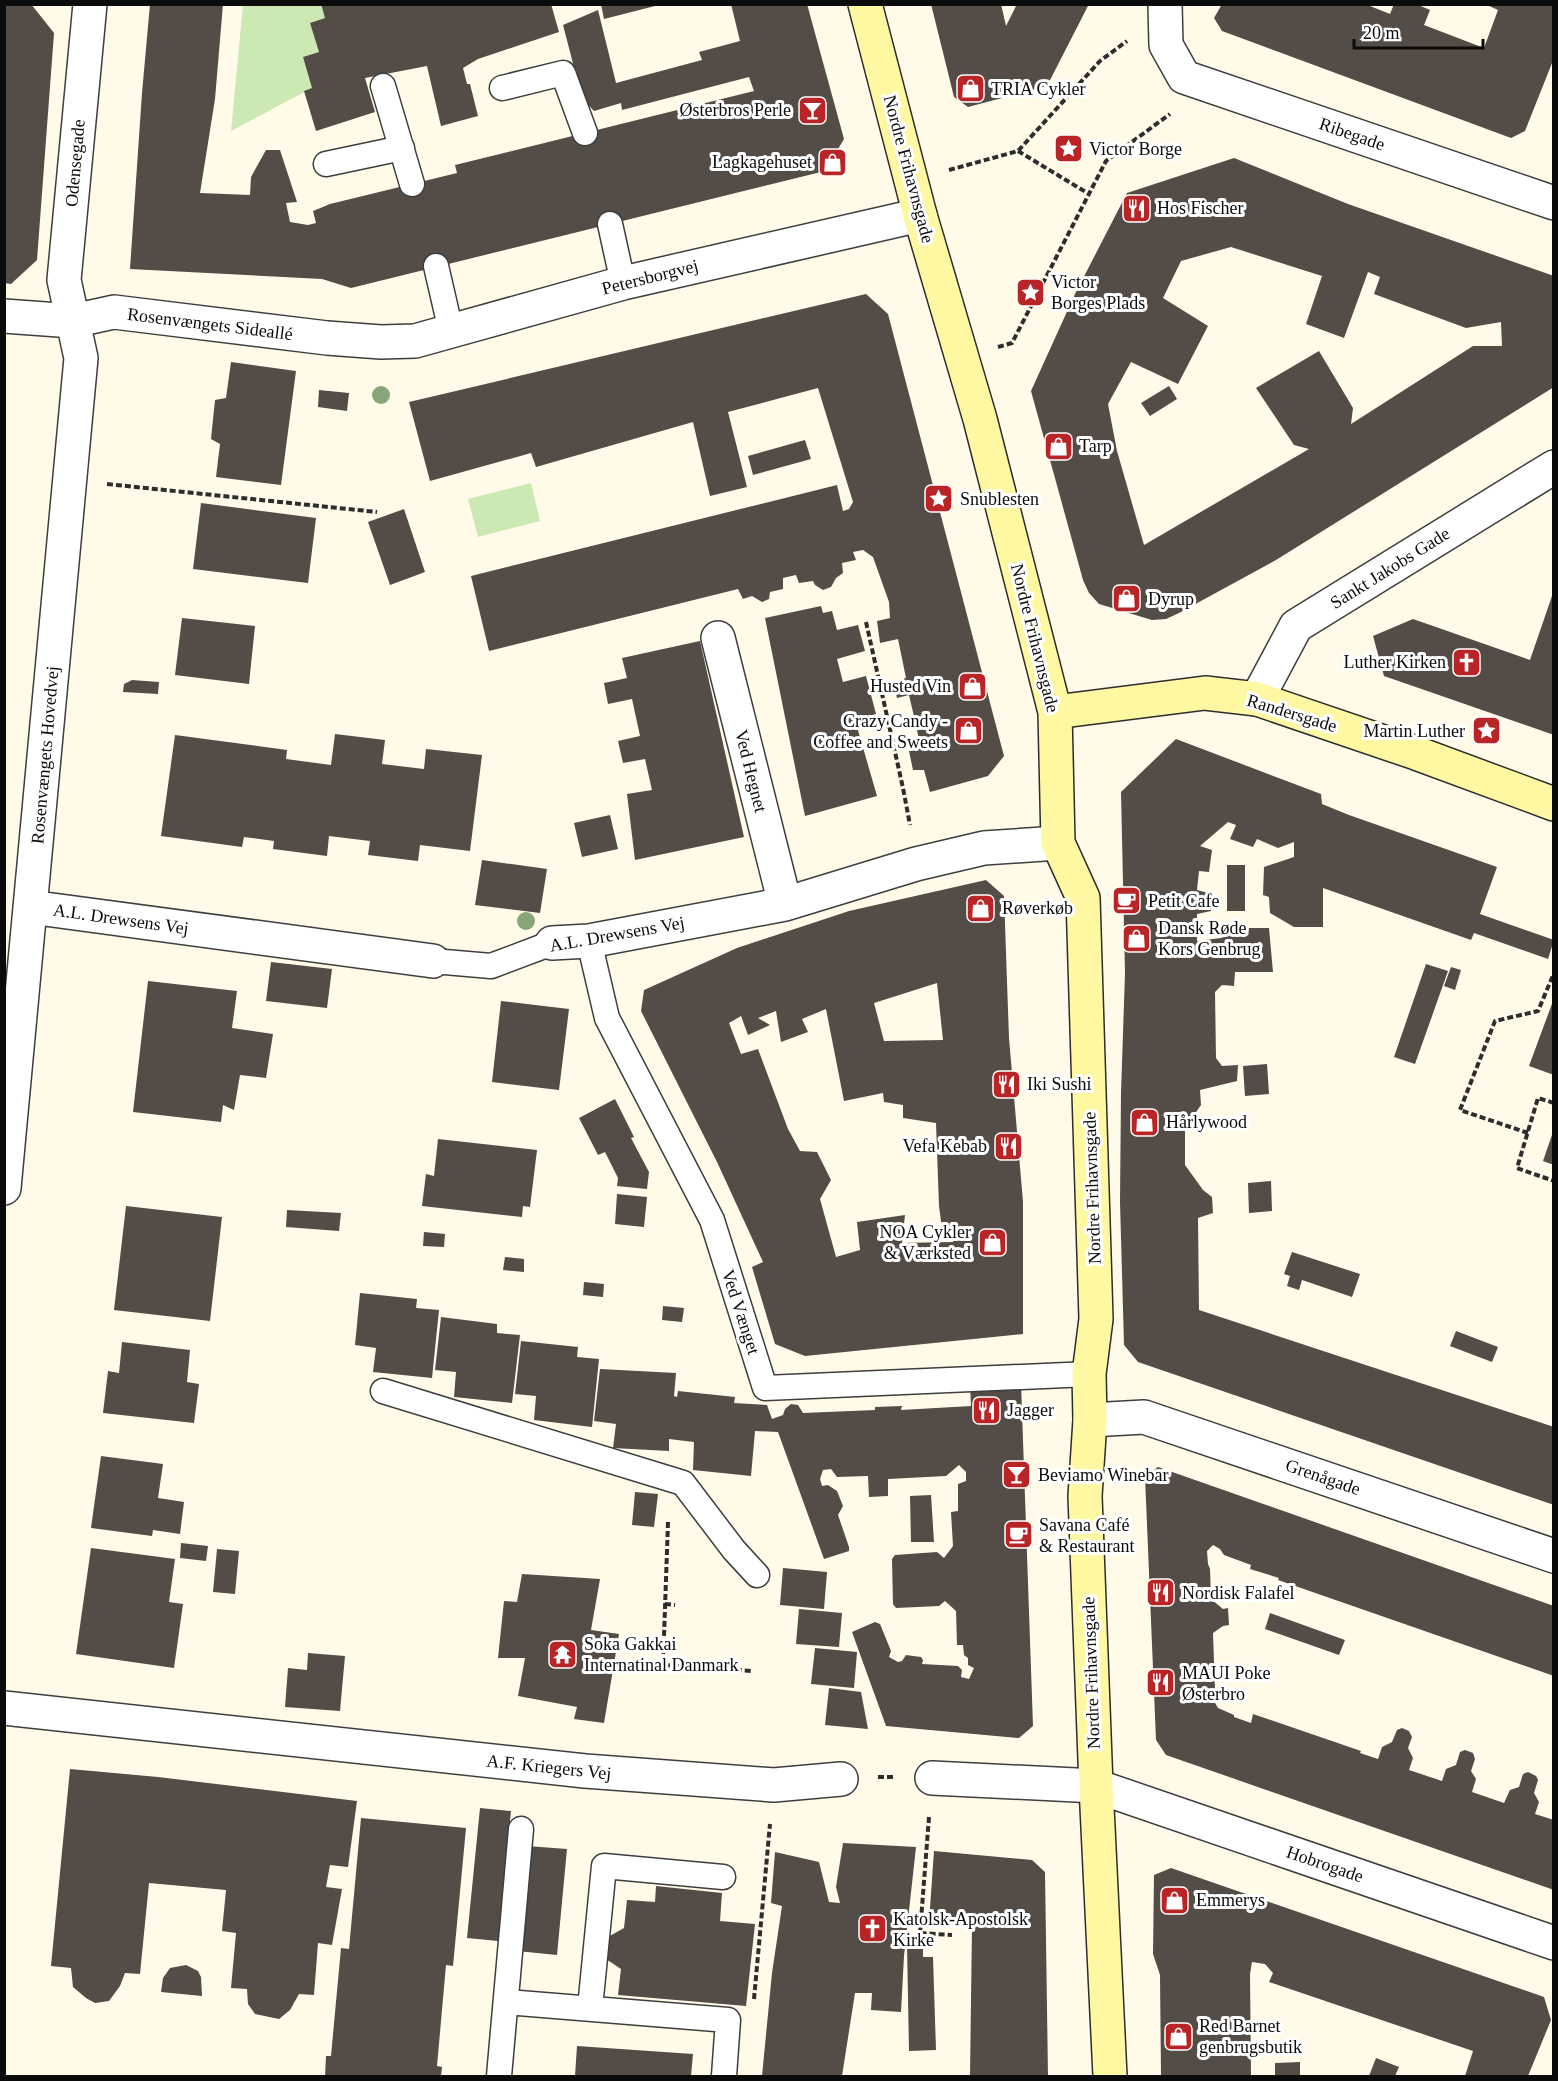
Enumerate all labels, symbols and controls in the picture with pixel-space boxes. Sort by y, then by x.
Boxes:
scale bar [1354,12,1483,50]
text: 20 m [1363,23,1400,43]
shop icon: TRIA Cykler [954,73,986,105]
place label: TRIA Cykler [991,79,1086,99]
street label: Nordre Frihavnsgade [880,93,938,245]
bar icon: Østerbros Perle [796,94,828,126]
place label: Østerbros Perle [680,100,791,120]
street label: Ribegade [1317,113,1387,155]
street label: Odensegade [61,118,89,208]
place icon: Victor Borge [1052,133,1084,165]
place label: Victor Borge [1089,139,1182,159]
shop icon: Lagkagehuset [817,146,849,178]
place label: Lagkagehuset [712,152,812,172]
restaurant icon: Hos Fischer [1120,192,1152,224]
place label: Hos Fischer [1157,198,1244,218]
street label: Petersborgvej [600,255,700,299]
place label: Victor Borges Plads [1051,272,1145,313]
place icon: Victor Borges Plads [1014,276,1046,308]
street label: Rosenvængets Sideallé [126,304,294,344]
shop icon: Tarp [1042,430,1074,462]
place label: Tarp [1079,436,1112,456]
place icon: Snublesten [923,483,955,515]
place label: Snublesten [960,489,1039,509]
street label: Sankt Jakobs Gade [1327,523,1453,613]
street label: Nordre Frihavnsgade [1007,562,1063,714]
shop icon: Dyrup [1111,583,1143,615]
place label: Dyrup [1148,589,1194,609]
church icon: Luther Kirken [1451,646,1483,678]
place label: Luther Kirken [1344,652,1446,672]
street label: Rosenvængets Hovedvej [27,665,63,845]
shop icon: Husted Vin [956,670,988,702]
place label: Husted Vin [870,676,951,696]
street label: Randersgade [1245,690,1339,736]
place label: Crazy Candy - Coffee and Sweets [813,711,948,752]
shop icon: Crazy Candy - Coffee and Sweets [953,715,985,747]
place icon: Martin Luther [1470,715,1502,747]
place label: Martin Luther [1364,721,1465,741]
street label: Ved Hegnet [731,728,771,814]
cafe icon: Petit Cafe [1111,885,1143,917]
place label: Petit Cafe [1148,891,1219,911]
shop icon: Røverkøb [965,892,997,924]
place label: Røverkøb [1002,898,1073,918]
street label: A.L. Drewsens Vej [52,900,190,938]
street label: A.L. Drewsens Vej [548,912,686,956]
place label: Dansk Røde Kors Genbrug [1158,918,1260,959]
shop icon: Dansk Røde Kors Genbrug [1121,922,1153,954]
restaurant icon: Iki Sushi [990,1068,1022,1100]
place label: Iki Sushi [1027,1074,1092,1094]
shop icon: Hårlywood [1129,1106,1161,1138]
street label: Nordre Frihavnsgade [1079,1111,1105,1265]
place label: Hårlywood [1166,1112,1247,1132]
restaurant icon: Vefa Kebab [992,1130,1024,1162]
place label: Vefa Kebab [903,1136,987,1156]
place label: NOA Cykler & Værksted [880,1222,971,1263]
shop icon: NOA Cykler & Værksted [976,1226,1008,1258]
street label: Ved Vænget [718,1267,764,1357]
restaurant icon: Jagger [970,1394,1002,1426]
place label: Jagger [1007,1400,1054,1420]
street label: Grenågade [1283,1455,1363,1499]
bar icon: Beviamo Winebar [1001,1459,1033,1491]
place label: Beviamo Winebar [1038,1465,1168,1485]
place label: Savana Café & Restaurant [1039,1515,1134,1556]
cafe icon: Savana Café & Restaurant [1002,1519,1034,1551]
restaurant icon: Nordisk Falafel [1145,1577,1177,1609]
place label: Nordisk Falafel [1182,1583,1294,1603]
street label: Nordre Frihavnsgade [1078,1596,1104,1750]
place label: Soka Gakkai Internatinal Danmark [584,1634,738,1675]
temple icon: Soka Gakkai Internatinal Danmark [547,1638,579,1670]
place label: MAUI Poke Østerbro [1182,1663,1271,1704]
restaurant icon: MAUI Poke Østerbro [1145,1667,1177,1699]
street label: A.F. Kriegers Vej [486,1751,612,1783]
street label: Hobrogade [1284,1842,1366,1886]
shop icon: Emmerys [1159,1884,1191,1916]
place label: Emmerys [1196,1890,1265,1910]
place label: Katolsk-Apostolsk Kirke [893,1909,1028,1950]
church icon: Katolsk-Apostolsk Kirke [856,1913,888,1945]
place label: Red Barnet genbrugsbutik [1199,2016,1302,2057]
shop icon: Red Barnet genbrugsbutik [1162,2020,1194,2052]

